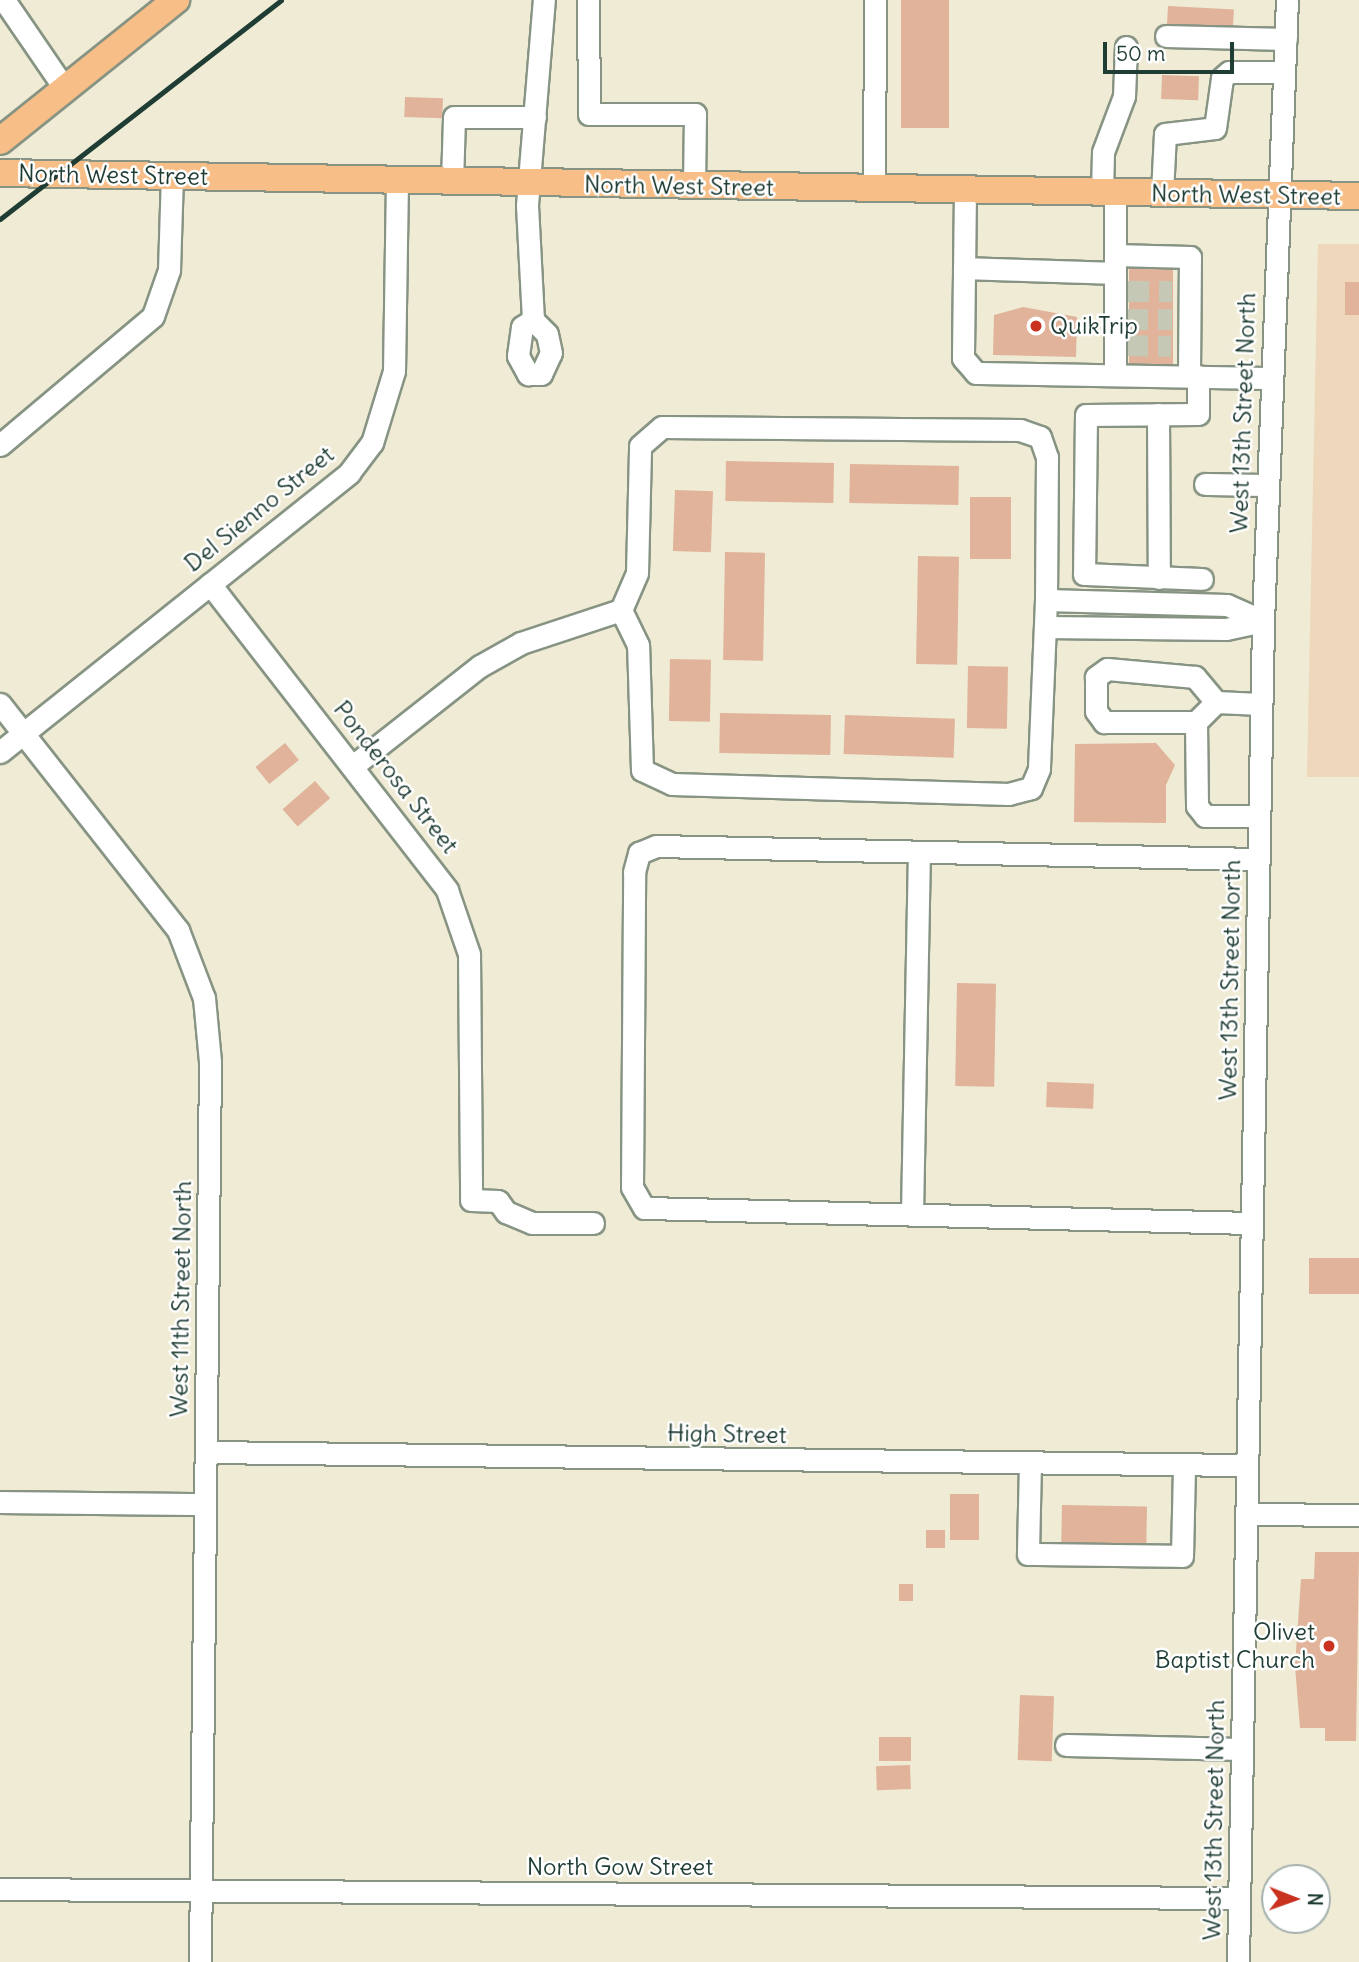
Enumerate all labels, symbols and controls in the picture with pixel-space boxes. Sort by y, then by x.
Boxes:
scale bar [1107,28,1238,72]
text: 50 m [1116,40,1165,67]
street label: North West Street [18,159,208,191]
street label: North West Street [584,170,774,202]
street label: North West Street [1151,179,1341,211]
street label: West 13th Street North [1224,292,1262,534]
place label: QuikTrip [1050,312,1138,340]
marker: QuikTrip [1028,318,1044,334]
street label: Del Sienno Street [179,440,339,578]
street label: Ponderosa Street [327,695,465,859]
street label: West 13th Street North [1214,859,1246,1101]
street label: West 11th Street North [165,1180,197,1418]
street label: High Street [667,1419,787,1449]
place label: Olivet Baptist Church [1155,1618,1315,1674]
marker: Olivet Baptist Church [1321,1638,1337,1654]
street label: West 13th Street North [1198,1699,1230,1941]
street label: North Gow Street [527,1853,713,1881]
north arrow [1261,1864,1331,1934]
text: N [1303,1893,1327,1906]

